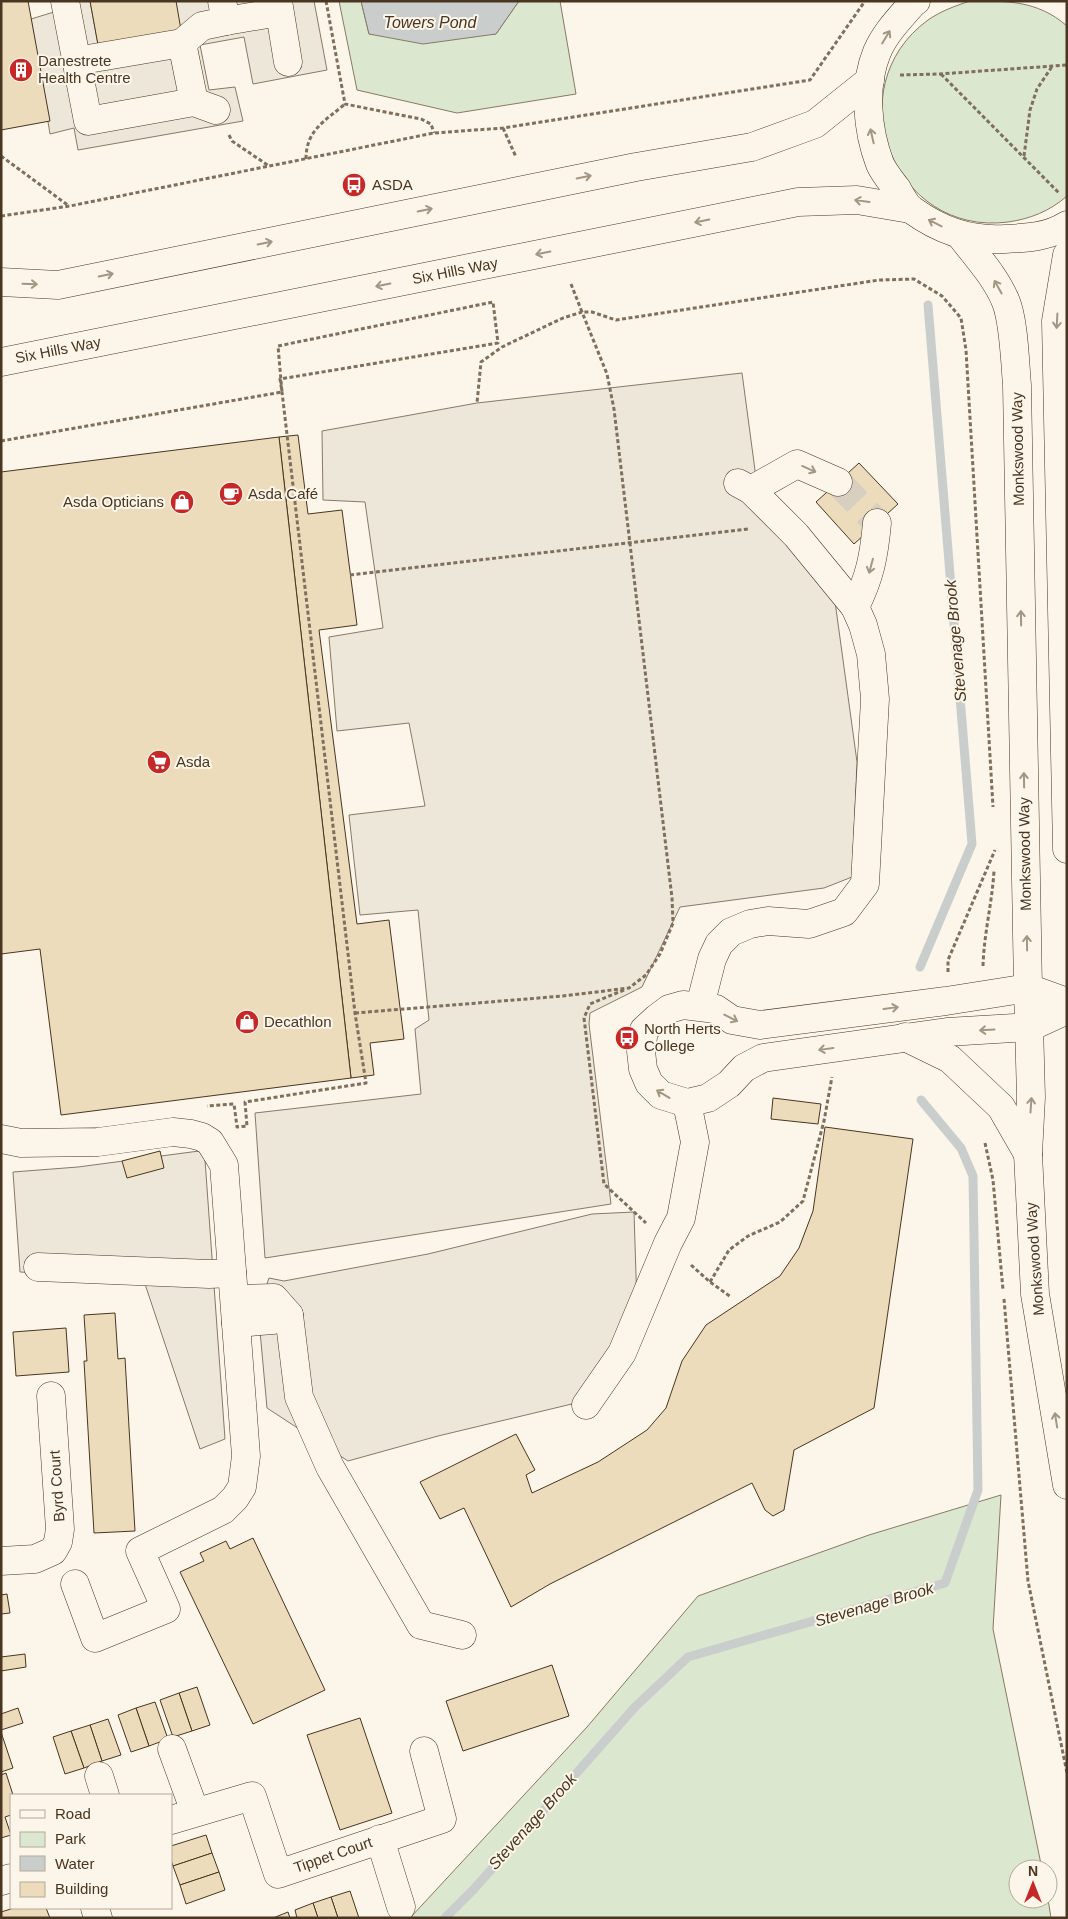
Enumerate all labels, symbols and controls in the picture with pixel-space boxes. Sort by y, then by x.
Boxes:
water label: Towers Pond [384,14,478,31]
one-way arrow [882,30,892,44]
place label: Danestrete Health Centre [38,52,131,86]
building icon: Danestrete Health Centre [8,57,34,83]
one-way arrow [867,129,876,145]
bus stop icon: ASDA [341,172,367,198]
one-way arrow [575,172,591,182]
place label: ASDA [372,176,413,193]
one-way arrow [855,196,871,206]
one-way arrow [416,205,432,214]
one-way arrow [694,217,710,226]
one-way arrow [928,218,943,227]
one-way arrow [257,237,273,247]
one-way arrow [535,249,551,258]
street label: Six Hills Way [411,254,500,287]
one-way arrow [98,270,114,280]
one-way arrow [21,280,37,289]
one-way arrow [993,280,1002,295]
one-way arrow [376,281,392,290]
one-way arrow [1053,313,1062,329]
street label: Six Hills Way [14,333,103,366]
street label: Monkswood Way [1008,392,1027,506]
one-way arrow [801,465,816,474]
cafe icon: Asda Café [218,481,244,507]
place label: Asda Café [248,485,318,502]
shop icon: Asda Opticians [169,489,195,515]
place label: Asda Opticians [63,493,164,510]
one-way arrow [866,558,875,574]
water label: Stevenage Brook [942,578,969,703]
one-way arrow [1016,610,1026,626]
supermarket icon: Asda [146,749,172,775]
place label: Asda [176,753,211,770]
one-way arrow [1019,772,1029,788]
street label: Monkswood Way [1015,797,1034,911]
one-way arrow [1022,935,1032,951]
one-way arrow [883,1002,899,1012]
shop icon: Decathlon [234,1009,260,1035]
place label: Decathlon [264,1013,332,1030]
one-way arrow [723,1013,738,1023]
place label: North Herts College [644,1020,721,1054]
bus stop icon: North Herts College [614,1025,640,1051]
one-way arrow [979,1025,995,1034]
one-way arrow [818,1044,834,1054]
one-way arrow [656,1088,670,1098]
one-way arrow [1026,1097,1035,1113]
street label: Monkswood Way [1022,1201,1047,1316]
one-way arrow [1051,1412,1061,1428]
street label: Byrd Court [45,1449,67,1522]
water label: Stevenage Brook [813,1579,936,1630]
water label: Stevenage Brook [485,1769,580,1873]
legend [10,1794,172,1909]
text: Road [55,1805,91,1822]
text: Park [55,1830,86,1847]
street label: Tippet Court [291,1833,375,1876]
text: Water [55,1855,94,1872]
north arrow [1008,1859,1058,1909]
text: N [1028,1863,1038,1879]
text: Building [55,1880,108,1897]

